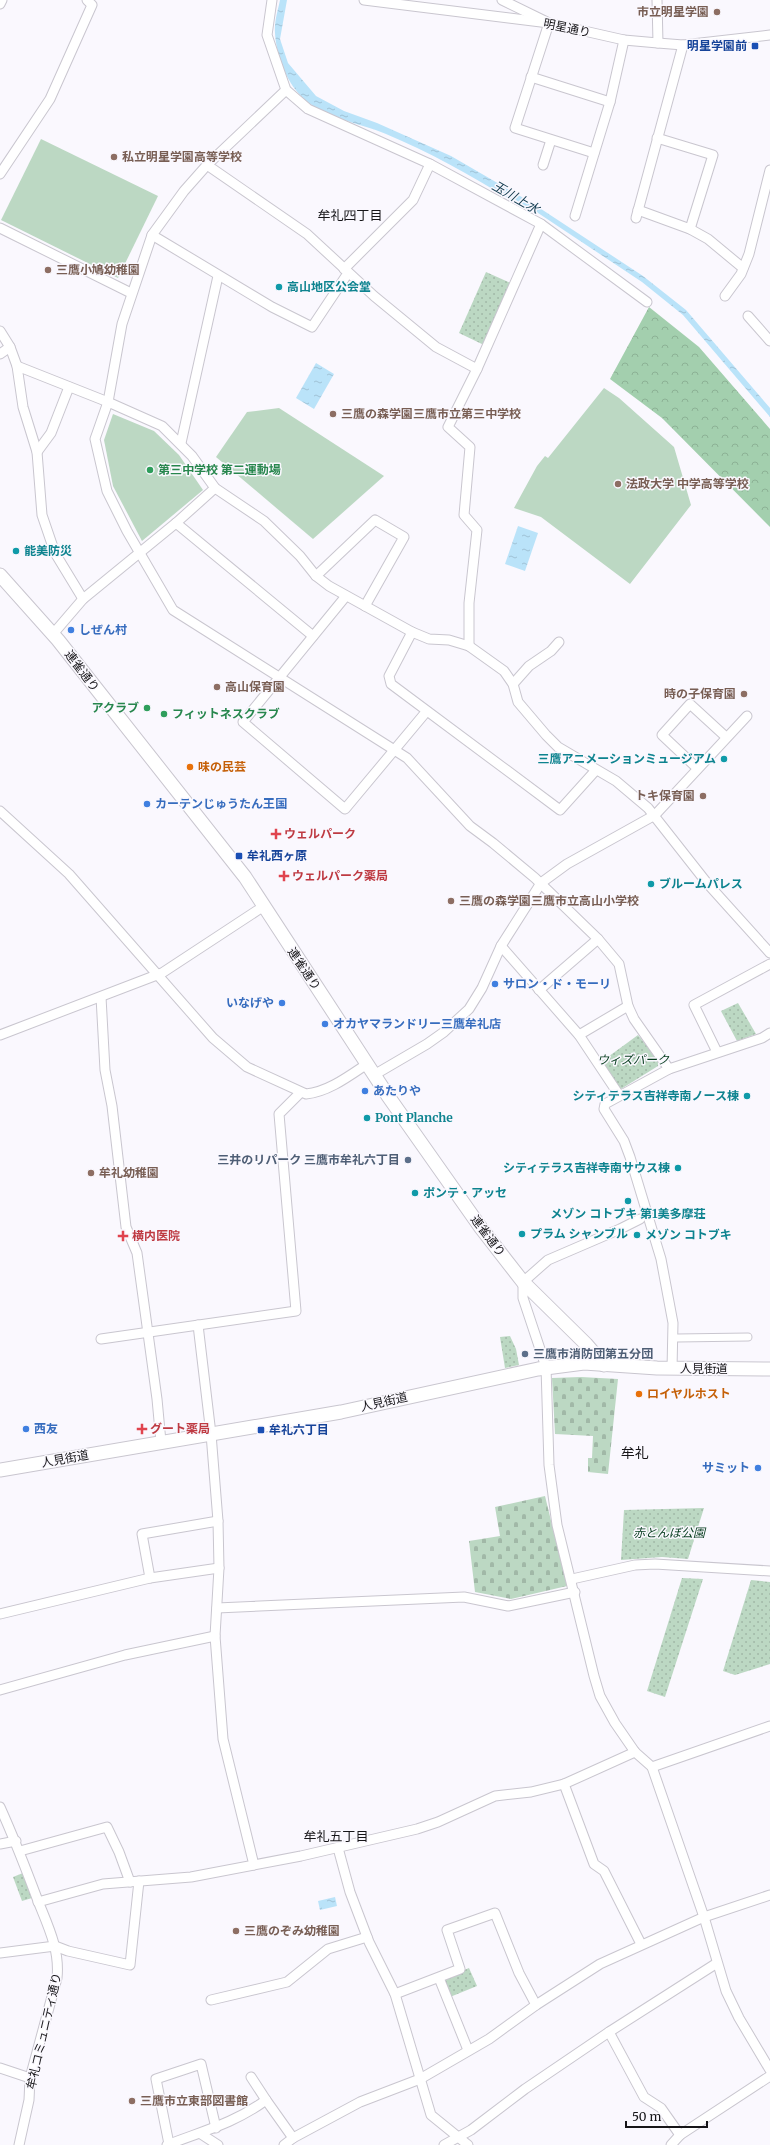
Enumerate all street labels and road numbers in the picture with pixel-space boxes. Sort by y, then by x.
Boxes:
street label: 明星通り [542,15,592,40]
street label: 連雀通り [62,647,103,694]
street label: 連雀通り [285,945,324,993]
street label: 連雀通り [468,1212,509,1259]
street label: 人見街道 [680,1361,728,1376]
street label: 人見街道 [359,1389,409,1414]
street label: 人見街道 [40,1447,90,1470]
street label: 牟礼コミュニティ通り [23,1971,64,2091]

